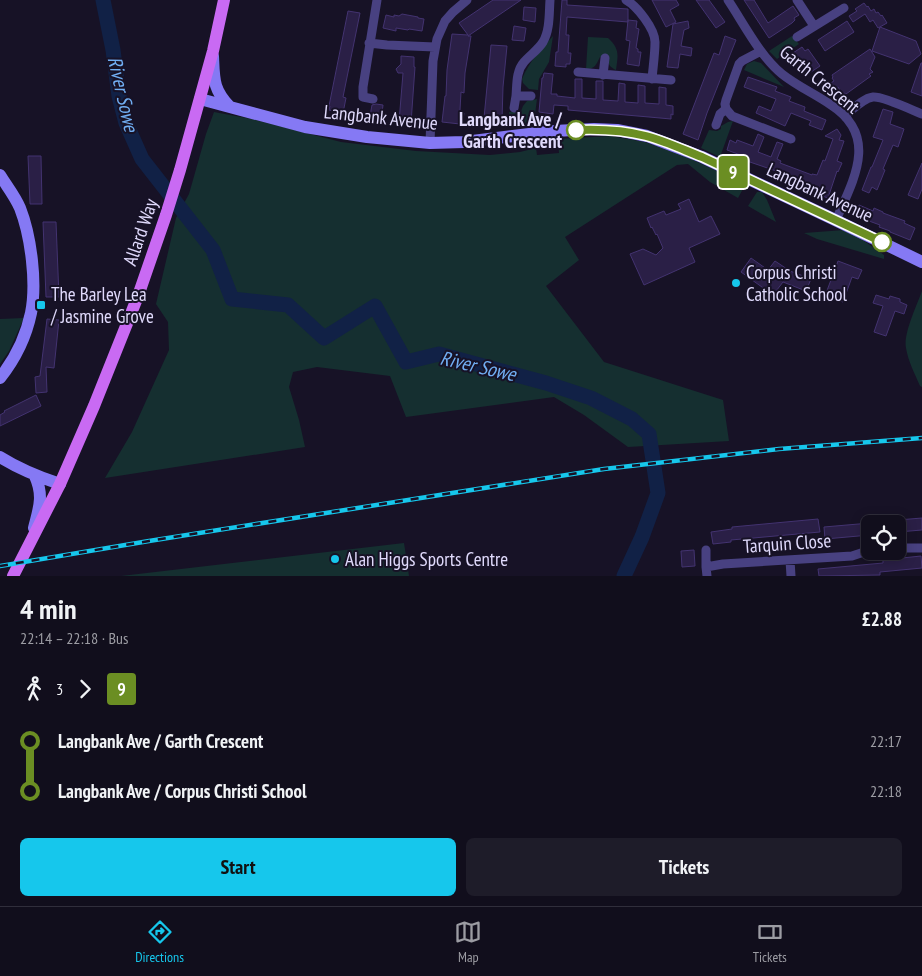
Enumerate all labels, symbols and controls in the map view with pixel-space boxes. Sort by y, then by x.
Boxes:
street label: Garth Crescent [775,39,865,119]
water label: River Sowe [102,54,145,136]
street label: Langbank Avenue [323,99,439,135]
place label: Langbank Ave / Garth Crescent [459,107,562,153]
marker: Langbank Ave / Garth Crescent [566,120,586,140]
line badge: 9 [717,156,749,188]
street label: Langbank Avenue [763,157,877,227]
text: 9 [729,160,737,183]
street label: Allard Way [117,194,163,269]
unlabelled marker [872,232,892,252]
place label: Corpus Christi Catholic School [746,260,848,306]
marker: Corpus Christi Catholic School [730,277,742,289]
place label: The Barley Lea / Jasmine Grove [50,282,154,328]
marker: The Barley Lea / Jasmine Grove [35,299,47,311]
water label: River Sowe [438,345,520,388]
map controls [861,515,906,560]
button: locate [861,515,906,560]
street label: Tarquin Close [742,528,832,558]
place label: Alan Higgs Sports Centre [345,547,508,571]
marker: Alan Higgs Sports Centre [329,553,341,565]
text: 4 min [20,590,77,627]
text: £2.88 [862,607,902,631]
text: 22:14 – 22:18 · Bus [20,628,128,648]
icon: walk [20,675,48,703]
icon: forward [71,675,99,703]
text: 9 [117,677,126,700]
text: 3 [56,679,63,699]
text: Langbank Ave / Garth Crescent [58,729,263,753]
text: 22:17 [870,731,902,751]
text: Langbank Ave / Corpus Christi School [58,779,307,803]
text: 22:18 [870,781,902,801]
button: Start [20,838,456,896]
button: Tickets [466,838,902,896]
tab: Directions [135,918,184,966]
tab: Map [454,918,482,966]
tab: Tickets [753,918,787,966]

